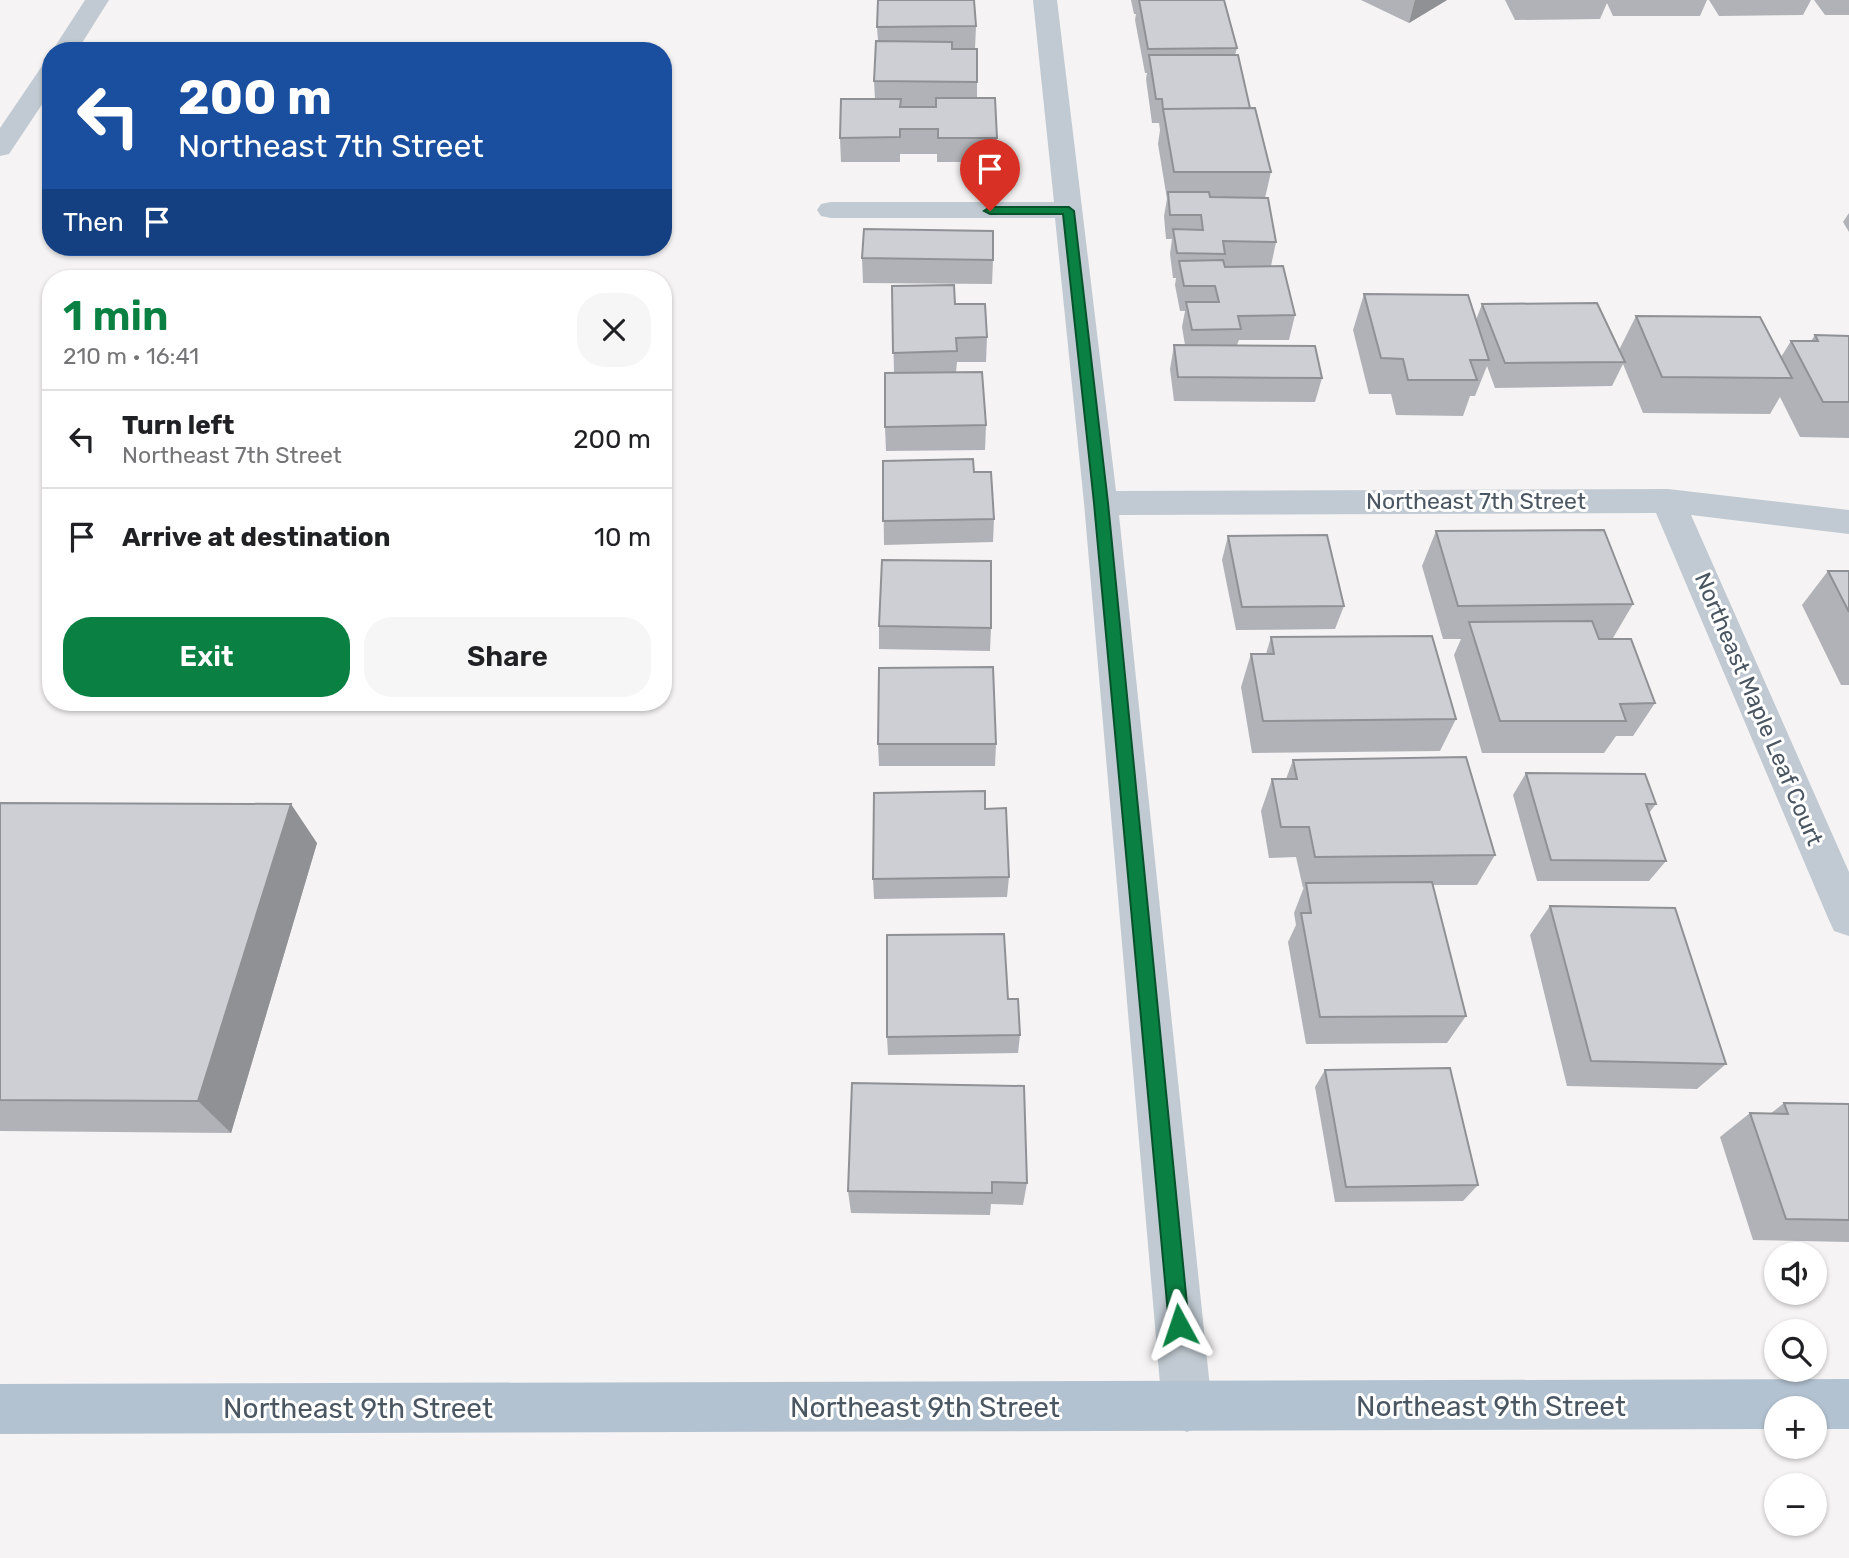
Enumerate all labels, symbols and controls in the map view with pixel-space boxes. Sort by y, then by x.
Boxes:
text: 200 m [178,68,332,126]
icon: left [63,70,154,161]
text: Northeast 7th Street [178,127,484,165]
pin [960,139,1020,211]
icon: arrive [971,150,1009,188]
icon: arrive [138,203,176,241]
text: Then [63,207,124,238]
text: 1 min [63,291,169,341]
button: close [577,293,651,367]
text: 210 m · 16:41 [63,342,199,370]
text: Turn left [122,410,234,441]
icon: left [63,420,101,458]
text: 200 m [573,424,651,455]
text: Northeast 7th Street [122,441,342,469]
street label: Northeast 7th Street [1366,487,1586,515]
icon: arrive [63,518,101,556]
text: Arrive at destination [122,522,390,553]
text: 10 m [594,522,651,553]
street label: Northeast Maple Leaf Court [1689,568,1829,850]
button: Exit [63,617,350,697]
button: Share [364,617,651,697]
map controls [1764,1242,1827,1536]
button: sound [1764,1242,1827,1305]
position arrow [1142,1288,1216,1362]
button: search [1764,1319,1827,1382]
street label: Northeast 9th Street [1356,1390,1626,1423]
street label: Northeast 9th Street [790,1391,1060,1424]
street label: Northeast 9th Street [223,1392,493,1425]
button: + [1764,1396,1827,1459]
button: − [1764,1473,1827,1536]

